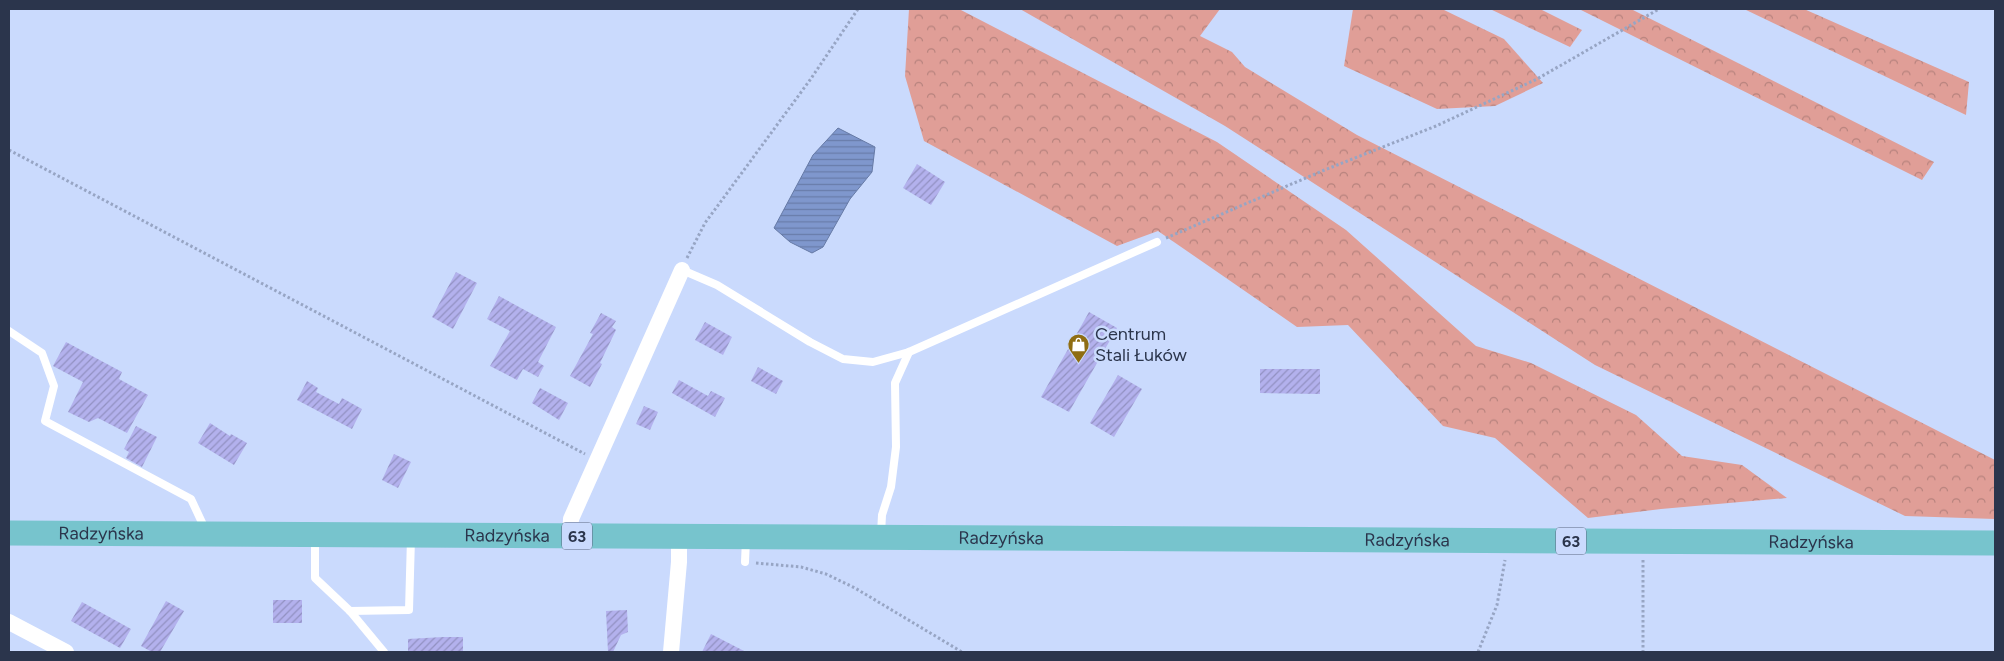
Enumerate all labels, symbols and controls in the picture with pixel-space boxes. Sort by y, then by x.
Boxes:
place label: Centrum Stali Łuków [1095,323,1187,366]
shop icon: Centrum Stali Łuków [1067,332,1091,363]
street label: Radzyńska [58,522,144,545]
road number: 63 [562,522,592,550]
street label: Radzyńska [464,524,550,547]
street label: Radzyńska [958,527,1044,549]
road number: 63 [1556,528,1586,554]
street label: Radzyńska [1364,529,1450,551]
street label: Radzyńska [1768,531,1854,553]

